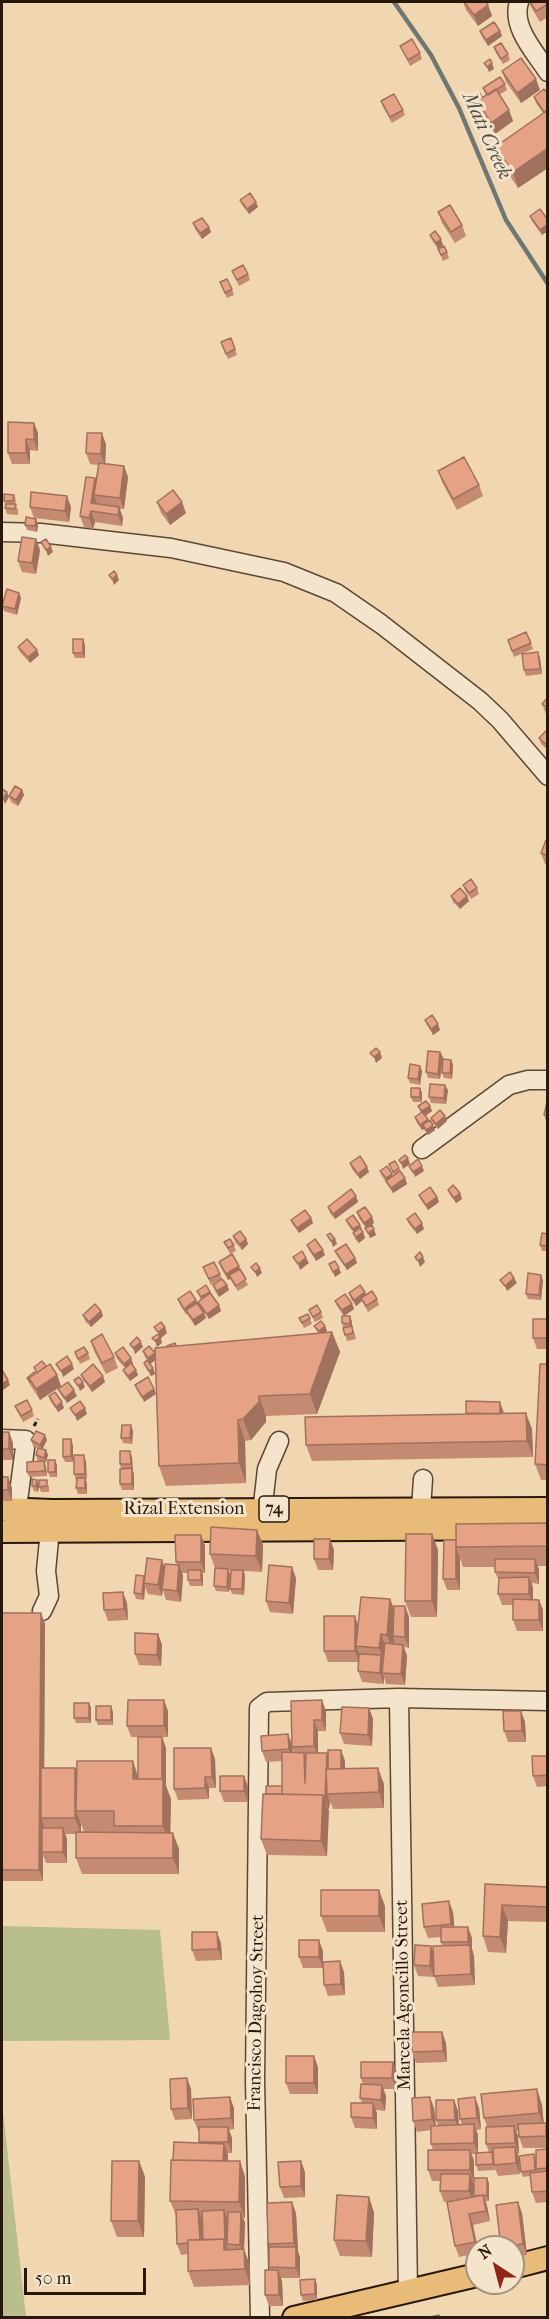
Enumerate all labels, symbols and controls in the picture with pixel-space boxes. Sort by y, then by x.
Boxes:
water label: Mati Creek [456,88,516,184]
road number: 74 [259,1496,289,1522]
street label: Rizal Extension [124,1499,244,1521]
street label: Marcela Agoncillo Street [392,1900,416,2090]
street label: Francisco Dagohoy Street [244,1914,270,2112]
north arrow [465,2235,525,2295]
text: N [475,2240,496,2263]
scale bar [27,2256,148,2294]
text: 50 m [35,2268,71,2289]

